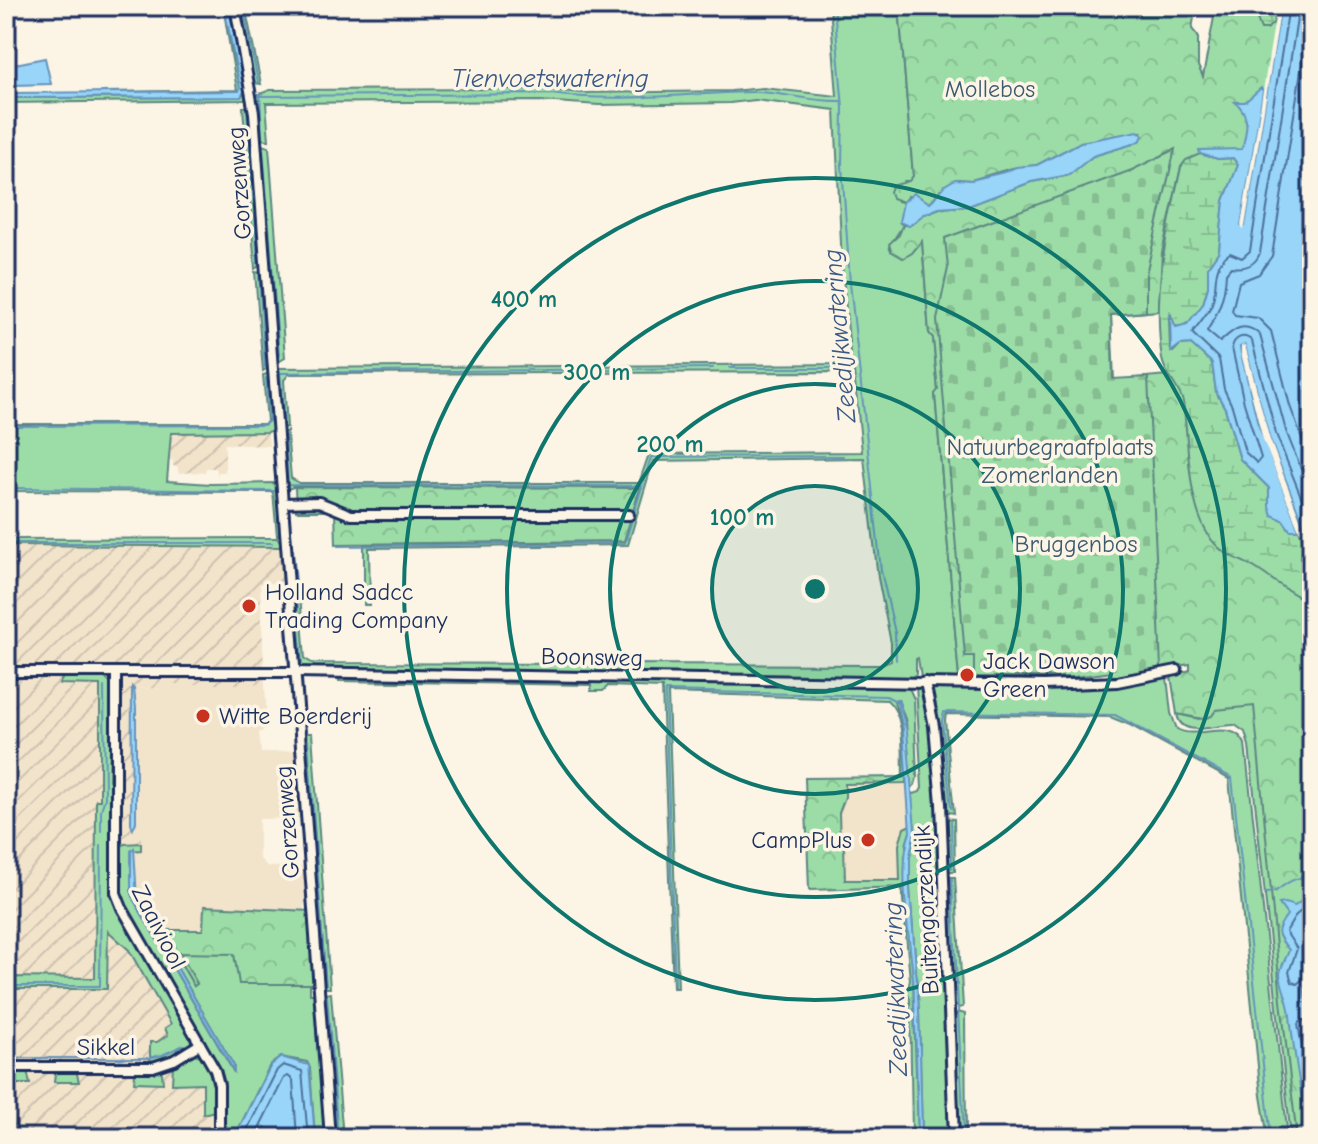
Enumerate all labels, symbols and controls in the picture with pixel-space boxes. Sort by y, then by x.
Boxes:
water label: Tienvoetswatering [451,64,649,94]
park label: Mollebos [945,75,1035,103]
street label: Gorzenweg [221,126,257,240]
water label: Zeedijkwatering [817,248,863,425]
text: 400 m [491,285,557,313]
text: 300 m [564,358,630,386]
text: 200 m [636,430,704,458]
park label: Natuurbegraafplaats Zomerlanden [947,433,1153,489]
text: 100 m [710,503,774,531]
park label: Bruggenbos [1015,530,1137,558]
centre of rings [801,575,829,603]
place label: Holland Sadcc Trading Company [265,578,448,634]
marker: Holland Sadcc Trading Company [240,597,258,615]
street label: Boonsweg [541,642,643,672]
place label: Jack Dawson Green [983,647,1115,703]
marker: Jack Dawson Green [958,666,976,684]
place label: Witte Boerderij [219,702,372,730]
marker: Witte Boerderij [194,707,212,725]
street label: Gorzenweg [269,765,305,879]
street label: Buitengorzendijk [908,824,944,995]
place label: CampPlus [751,826,852,854]
marker: CampPlus [859,831,877,849]
street label: Zaaiviool [126,880,192,974]
water label: Zeedijkwatering [878,901,914,1077]
street label: Sikkel [77,1033,135,1061]

